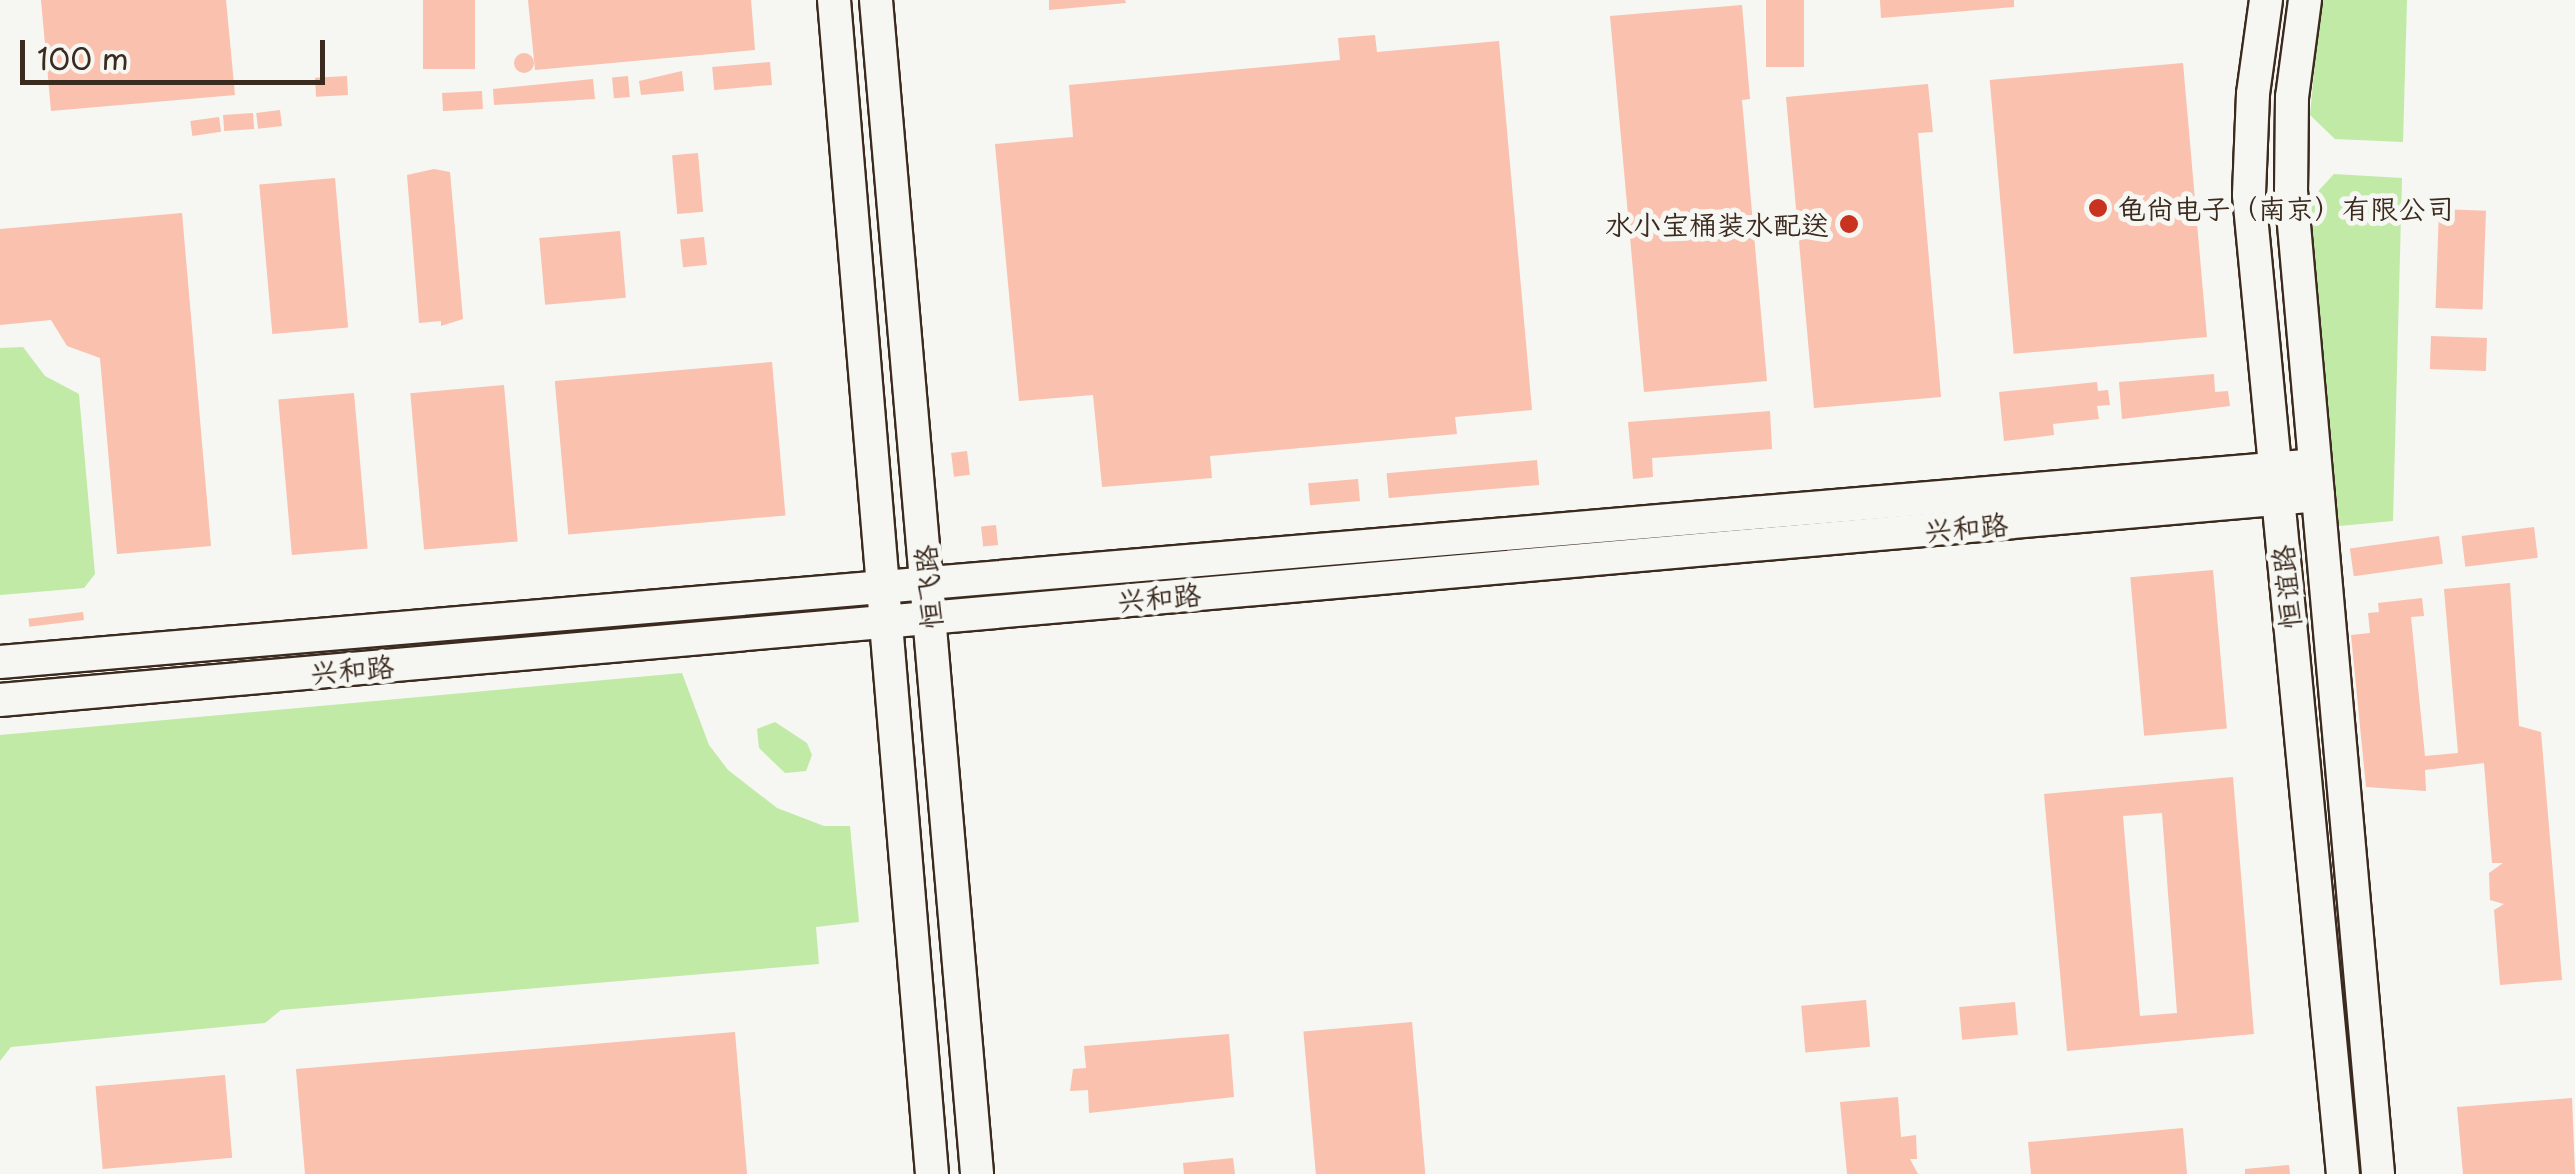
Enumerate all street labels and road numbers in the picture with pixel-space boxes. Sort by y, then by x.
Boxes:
street label: 兴和路 [1923,507,2009,547]
street label: 恒谊路 [2265,543,2307,631]
street label: 恒飞路 [908,544,948,630]
street label: 兴和路 [1116,577,1202,617]
street label: 兴和路 [309,649,395,689]

